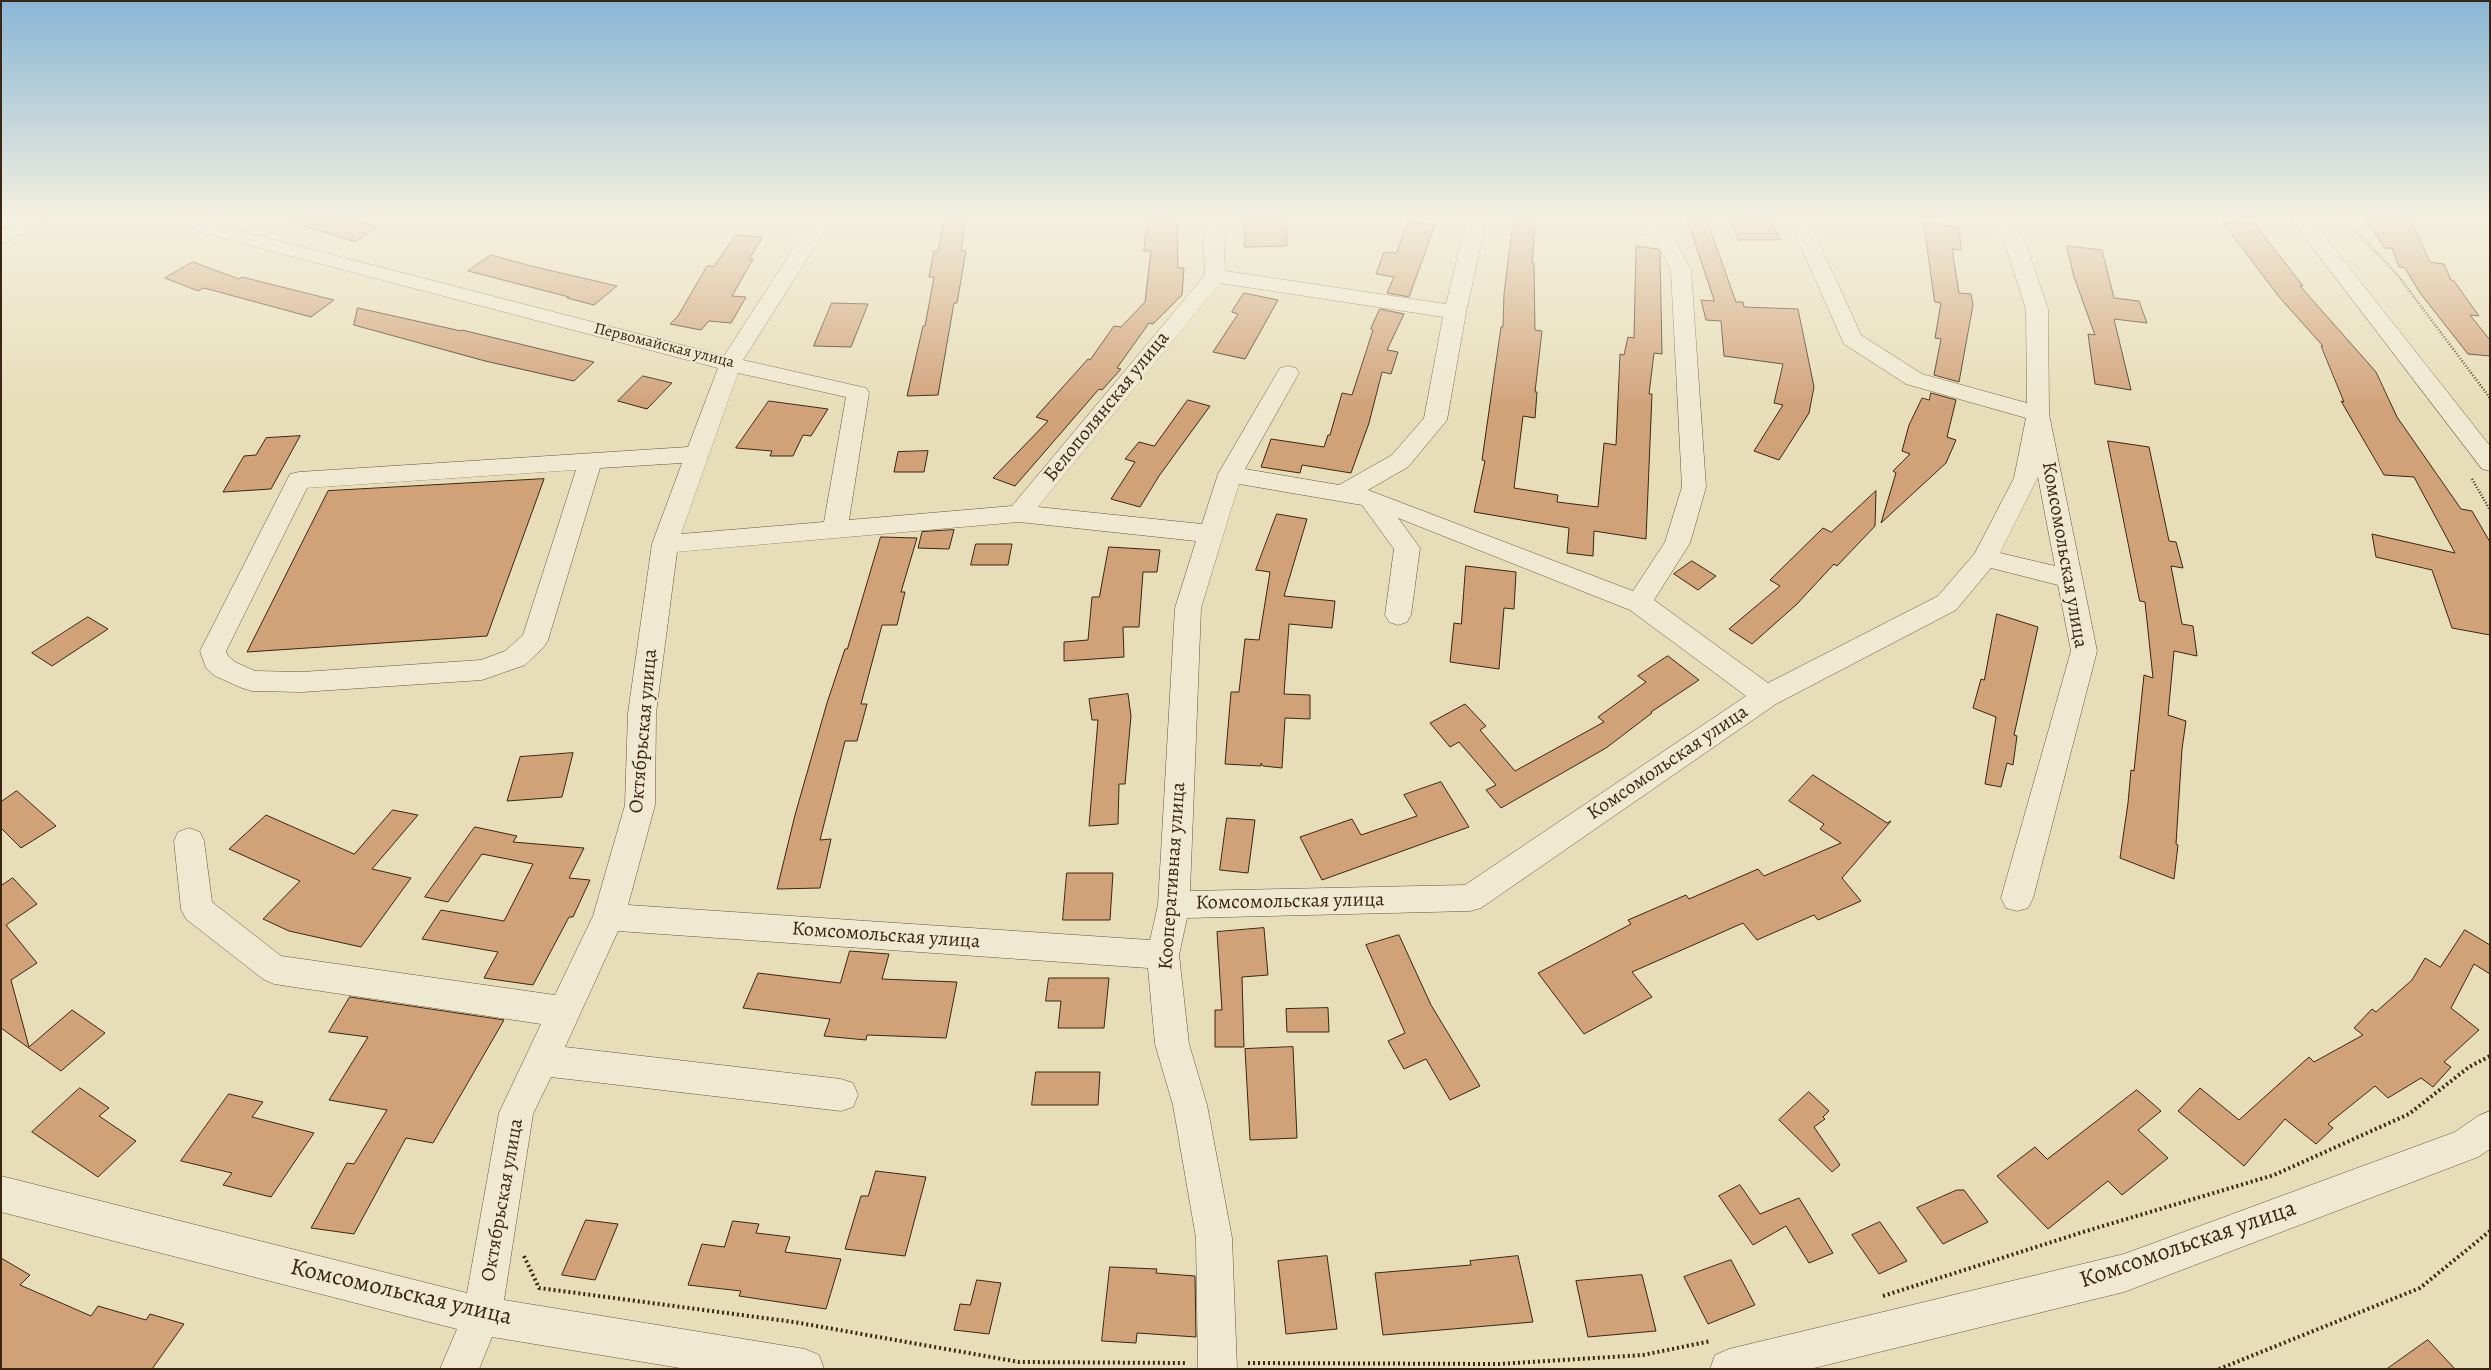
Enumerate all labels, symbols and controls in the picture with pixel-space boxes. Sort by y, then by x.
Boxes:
street label: Первомайская улица [592,319,736,373]
street label: Белополянская улица [1039,327,1175,487]
street label: Комсомольская улица [2036,460,2092,650]
street label: Октябрьская улица [625,648,663,814]
street label: Комсомольская улица [1583,700,1753,826]
street label: Кооперативная улица [1154,781,1192,971]
street label: Комсомольская улица [1195,888,1385,916]
street label: Комсомольская улица [791,917,981,955]
street label: Октябрьская улица [477,1117,529,1283]
street label: Комсомольская улица [2076,1194,2300,1296]
street label: Комсомольская улица [287,1253,515,1333]

